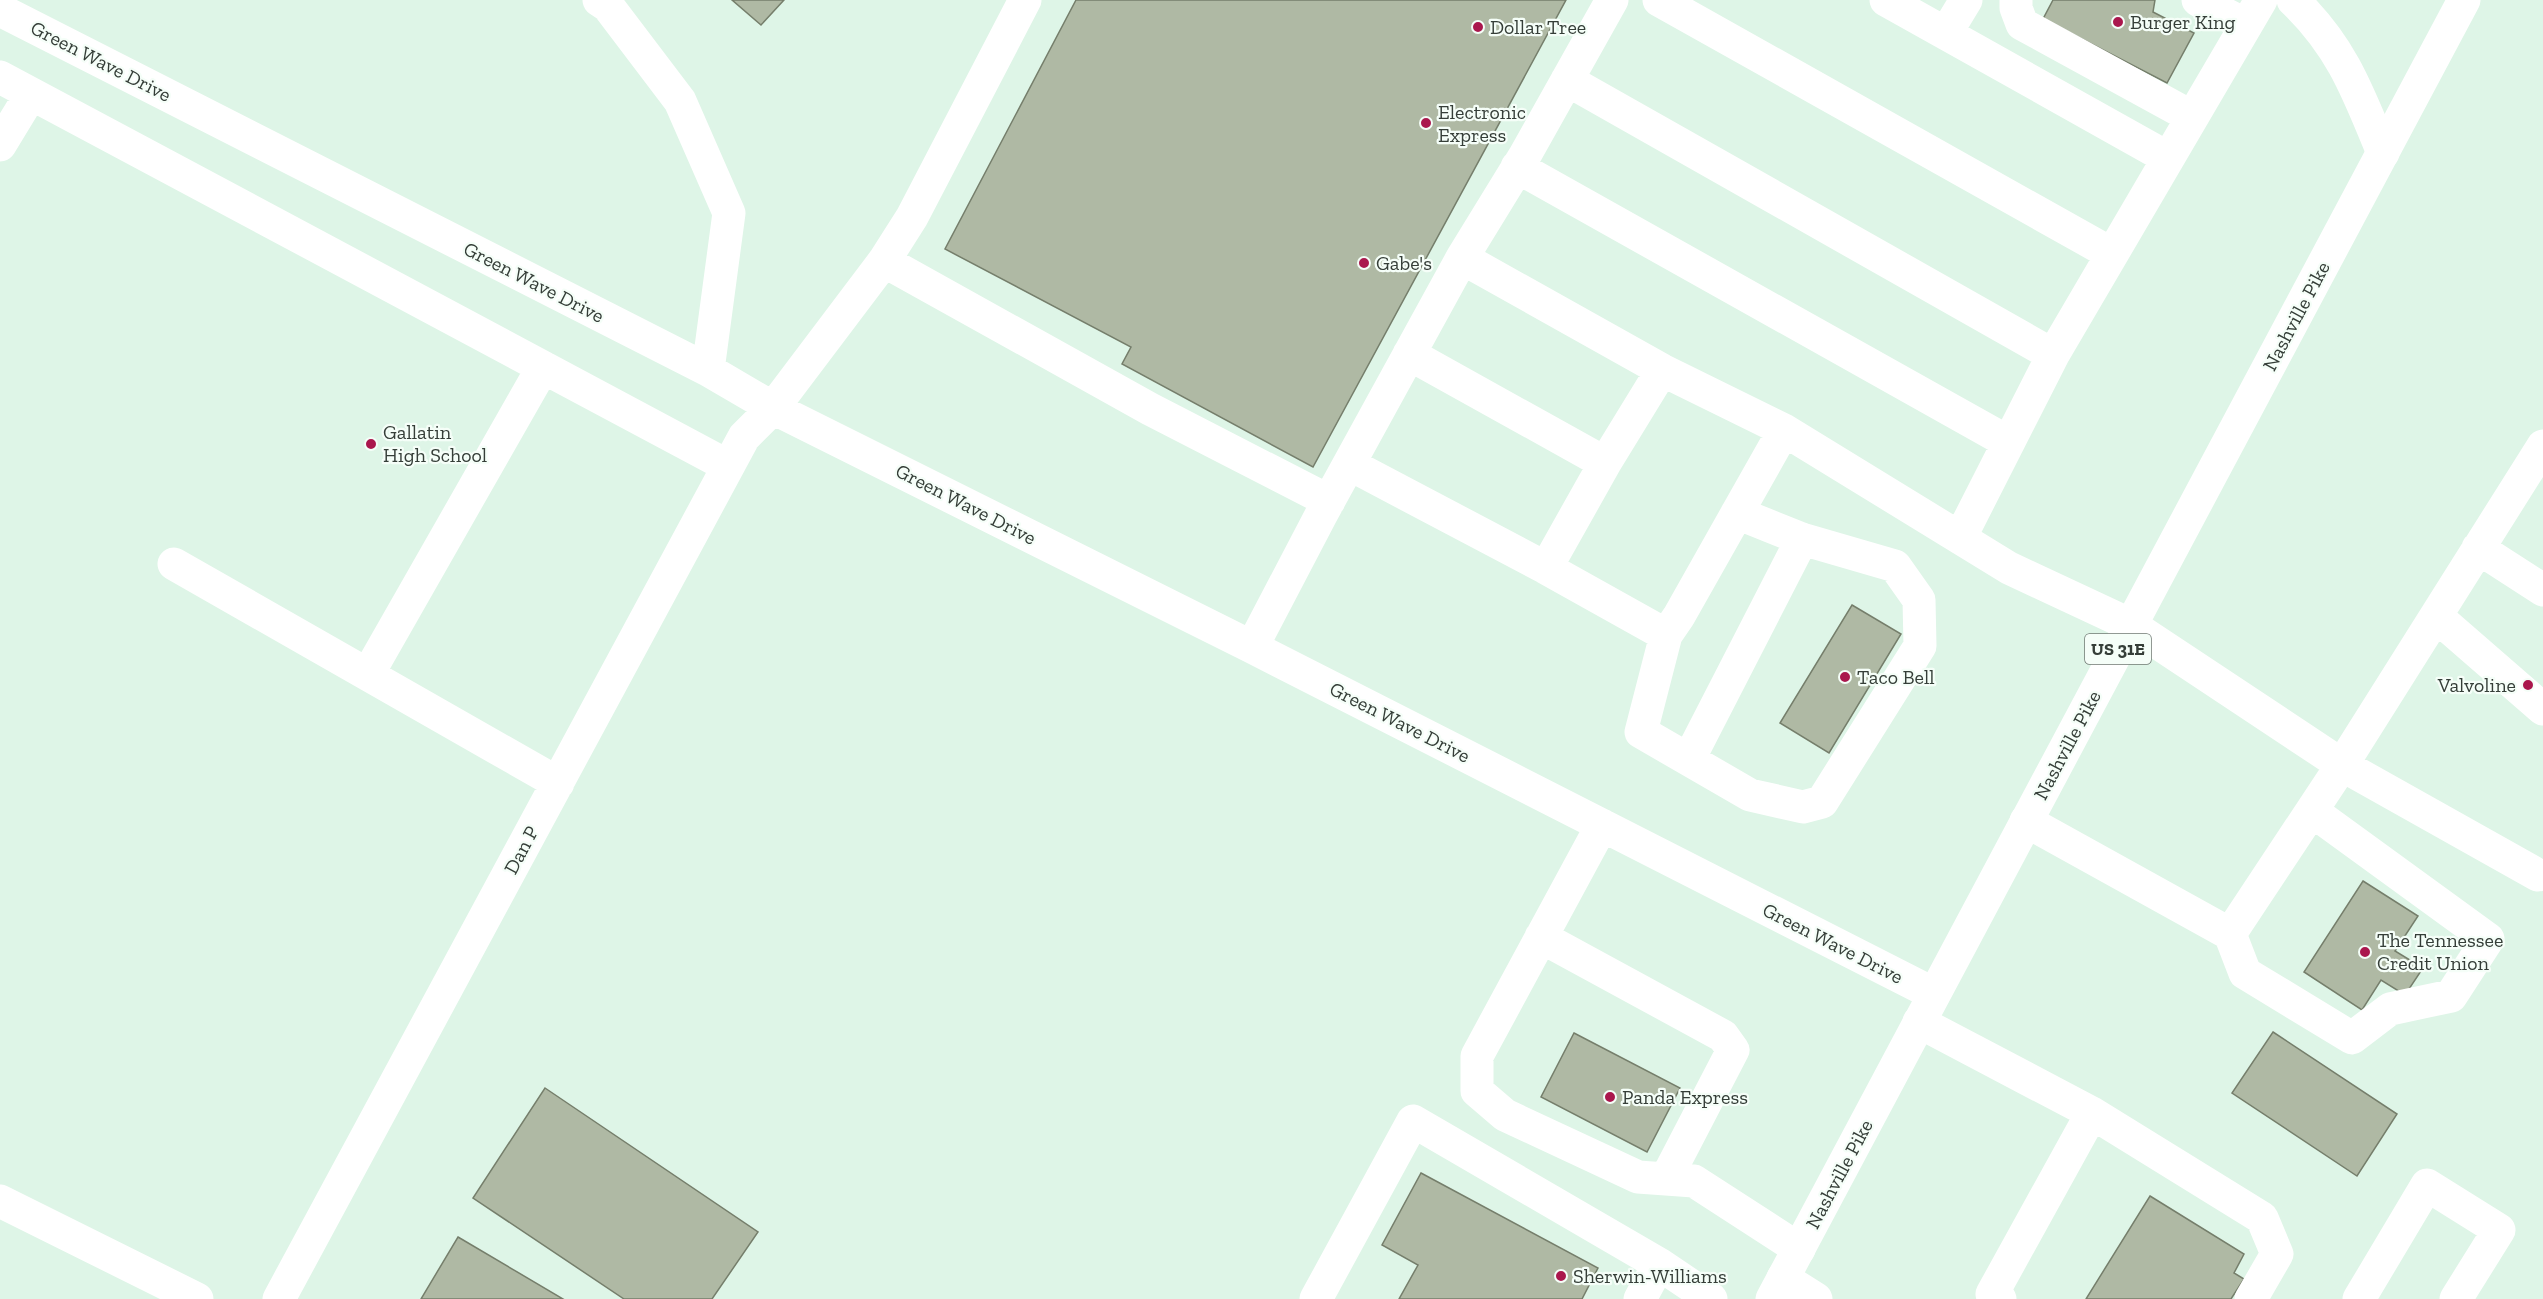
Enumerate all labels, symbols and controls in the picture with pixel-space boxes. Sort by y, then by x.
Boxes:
place label: Burger King [2130,10,2236,34]
street label: Green Wave Drive [27,15,175,107]
place label: Dollar Tree [1490,15,1586,39]
marker: Burger King [2111,15,2125,29]
marker: Dollar Tree [1471,20,1485,34]
place label: Electronic Express [1438,100,1526,147]
marker: Electronic Express [1419,116,1433,130]
street label: Green Wave Drive [460,236,608,328]
place label: Gabe's [1376,251,1432,275]
marker: Gabe's [1357,256,1371,270]
street label: Nashville Pike [2257,257,2335,375]
place label: Gallatin High School [383,420,487,467]
marker: Gallatin High School [364,437,378,451]
street label: Green Wave Drive [892,458,1040,550]
road number: US 31E [2085,634,2151,664]
place label: Taco Bell [1857,665,1935,689]
marker: Taco Bell [1838,670,1852,684]
place label: Valvoline [2437,673,2516,697]
street label: Green Wave Drive [1326,676,1474,768]
marker: Valvoline [2521,678,2535,692]
street label: Nashville Pike [2028,686,2106,804]
street label: Dan P [498,822,544,878]
street label: Green Wave Drive [1759,897,1907,989]
place label: The Tennessee Credit Union [2377,928,2503,975]
marker: The Tennessee Credit Union [2358,945,2372,959]
place label: Panda Express [1622,1085,1748,1109]
marker: Panda Express [1603,1090,1617,1104]
street label: Nashville Pike [1800,1115,1878,1233]
place label: Sherwin-Williams [1573,1264,1727,1288]
marker: Sherwin-Williams [1554,1269,1568,1283]

